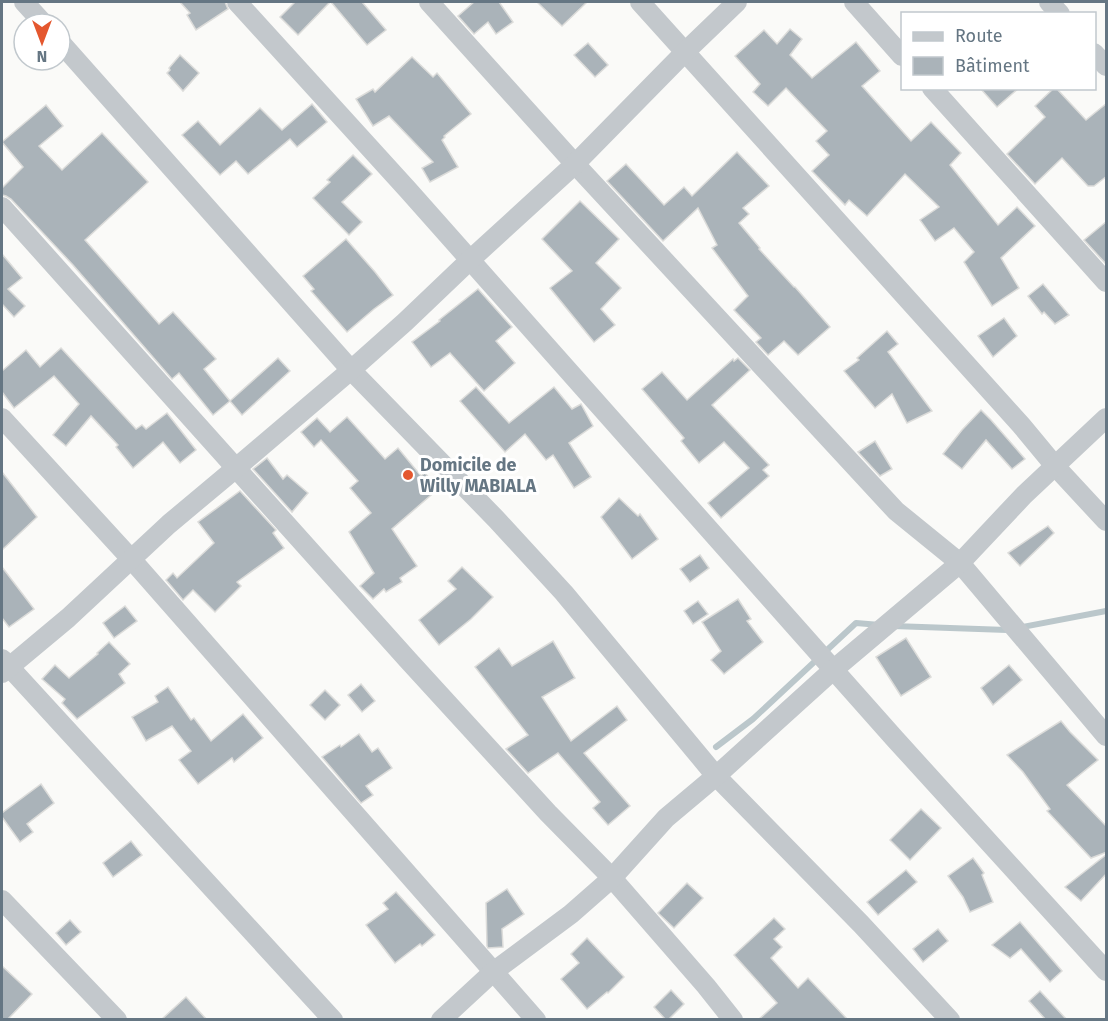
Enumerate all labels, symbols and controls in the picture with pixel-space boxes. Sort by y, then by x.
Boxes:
north arrow [12,12,72,72]
legend [901,12,1096,90]
text: Route [955,25,1003,47]
text: N [37,47,47,66]
text: Bâtiment [955,55,1030,77]
place label: Domicile de Willy MABIALA [420,454,536,497]
marker: Domicile de Willy MABIALA [401,468,415,482]

